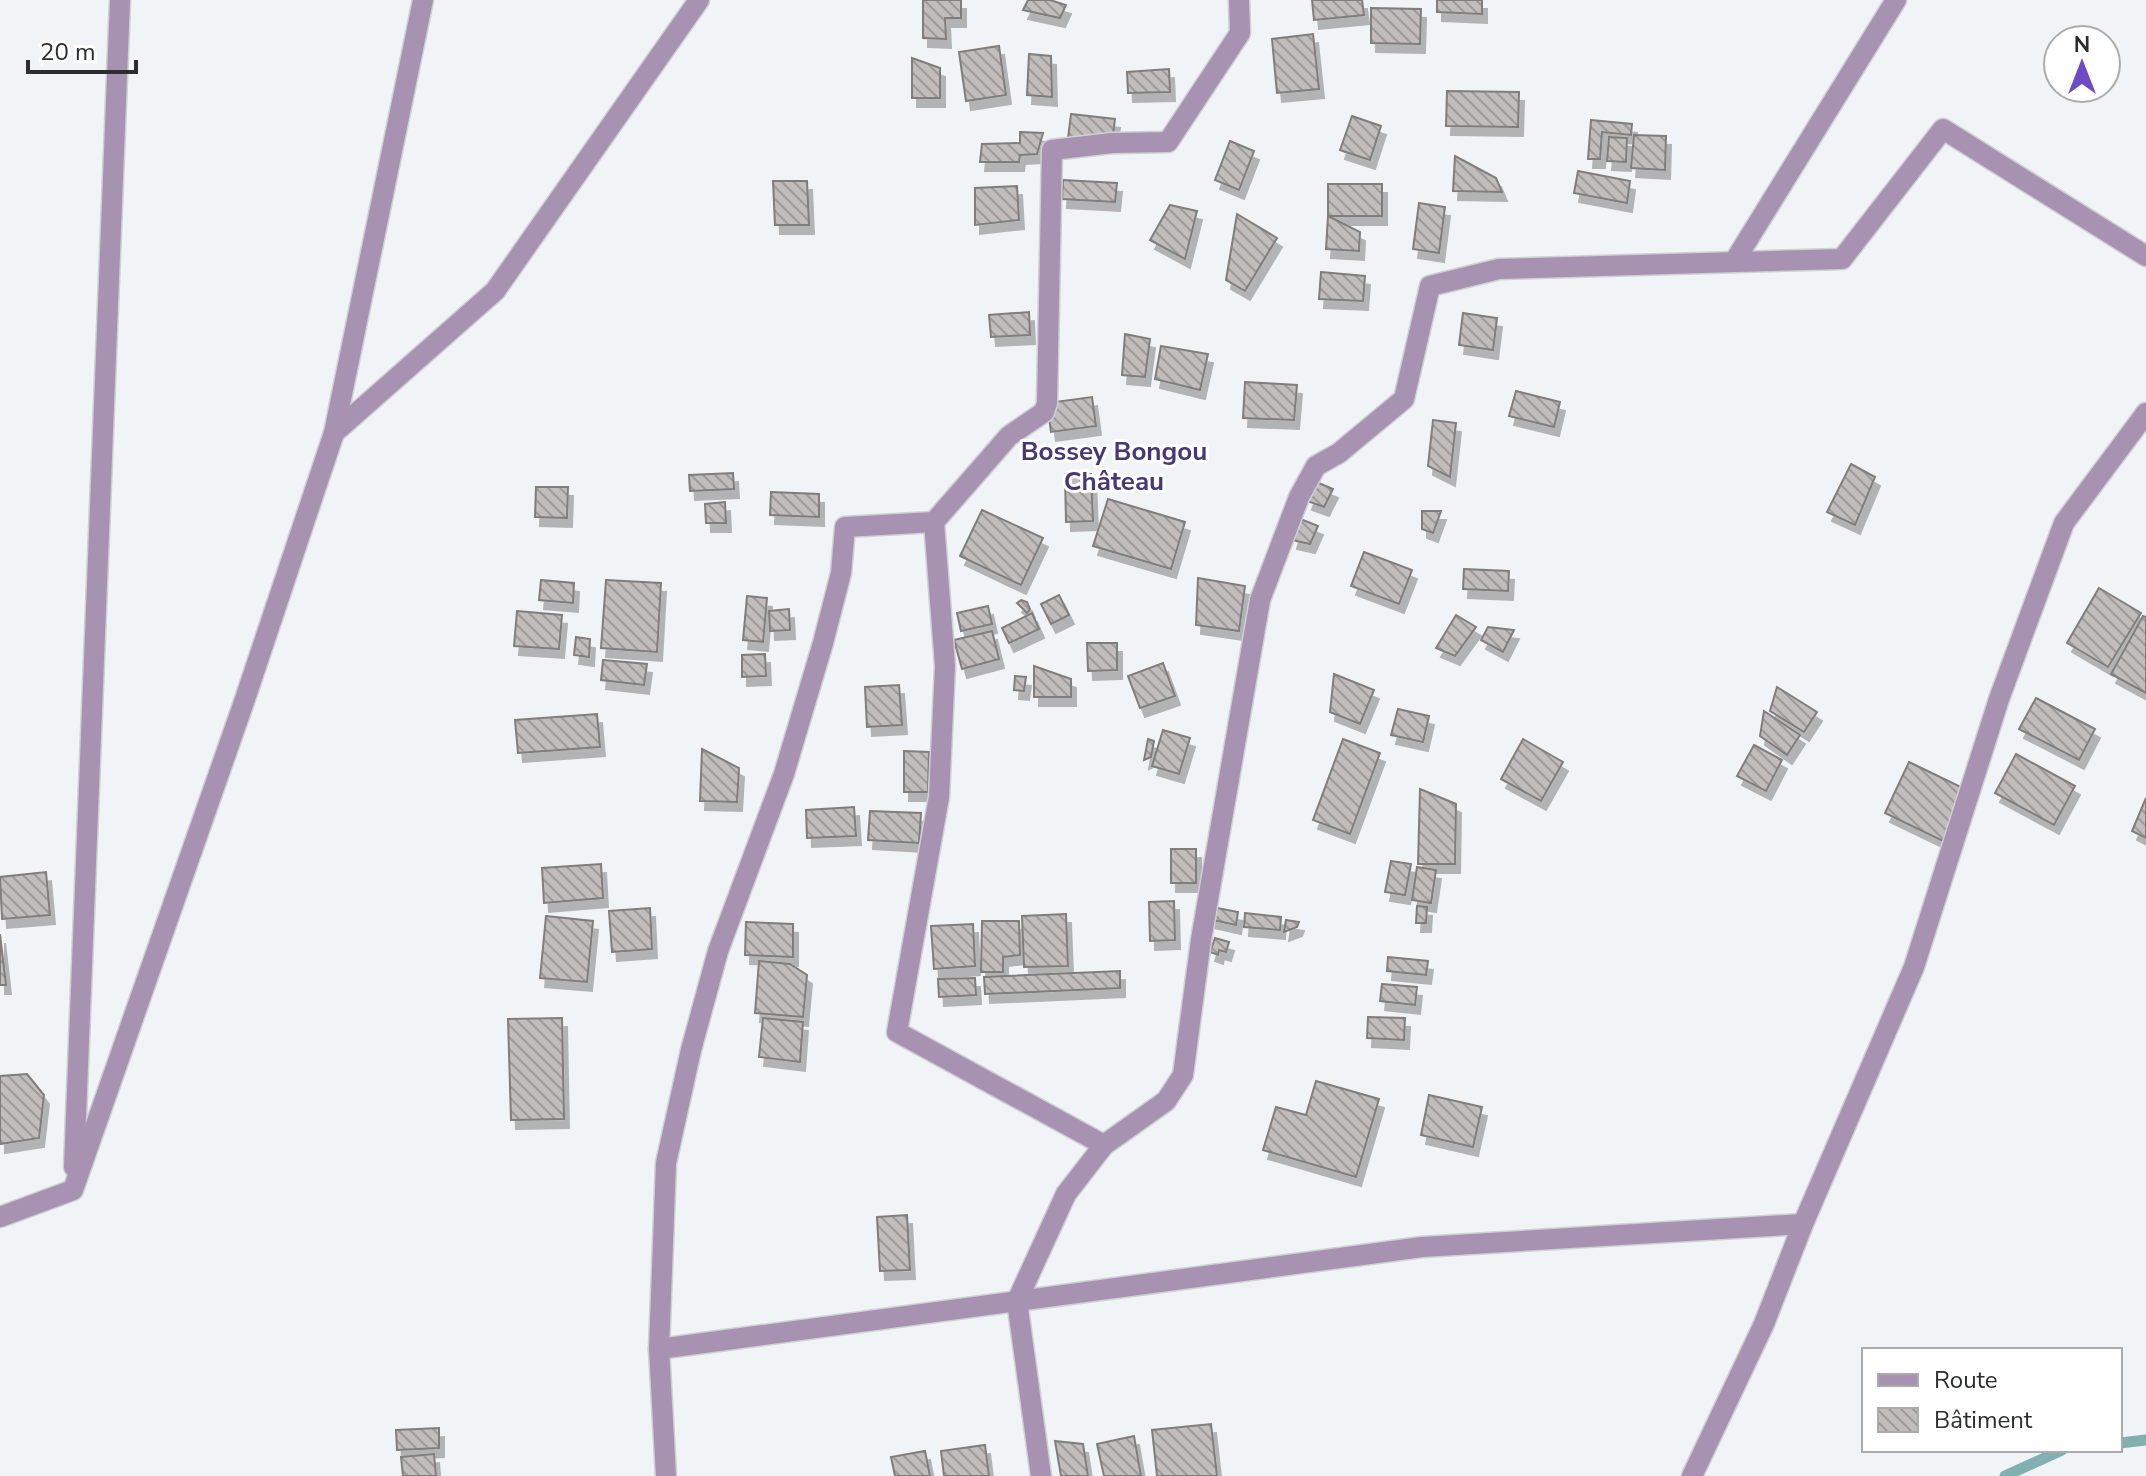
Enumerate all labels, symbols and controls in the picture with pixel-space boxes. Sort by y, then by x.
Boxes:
scale bar [28,24,136,74]
north arrow [2042,24,2122,104]
text: N [2074,30,2090,60]
text: 20 m [40,36,96,68]
district label: Bossey Bongou Château [1021,434,1207,499]
legend [1862,1348,2122,1452]
text: Route [1934,1364,1998,1396]
text: Bâtiment [1934,1404,2033,1436]

